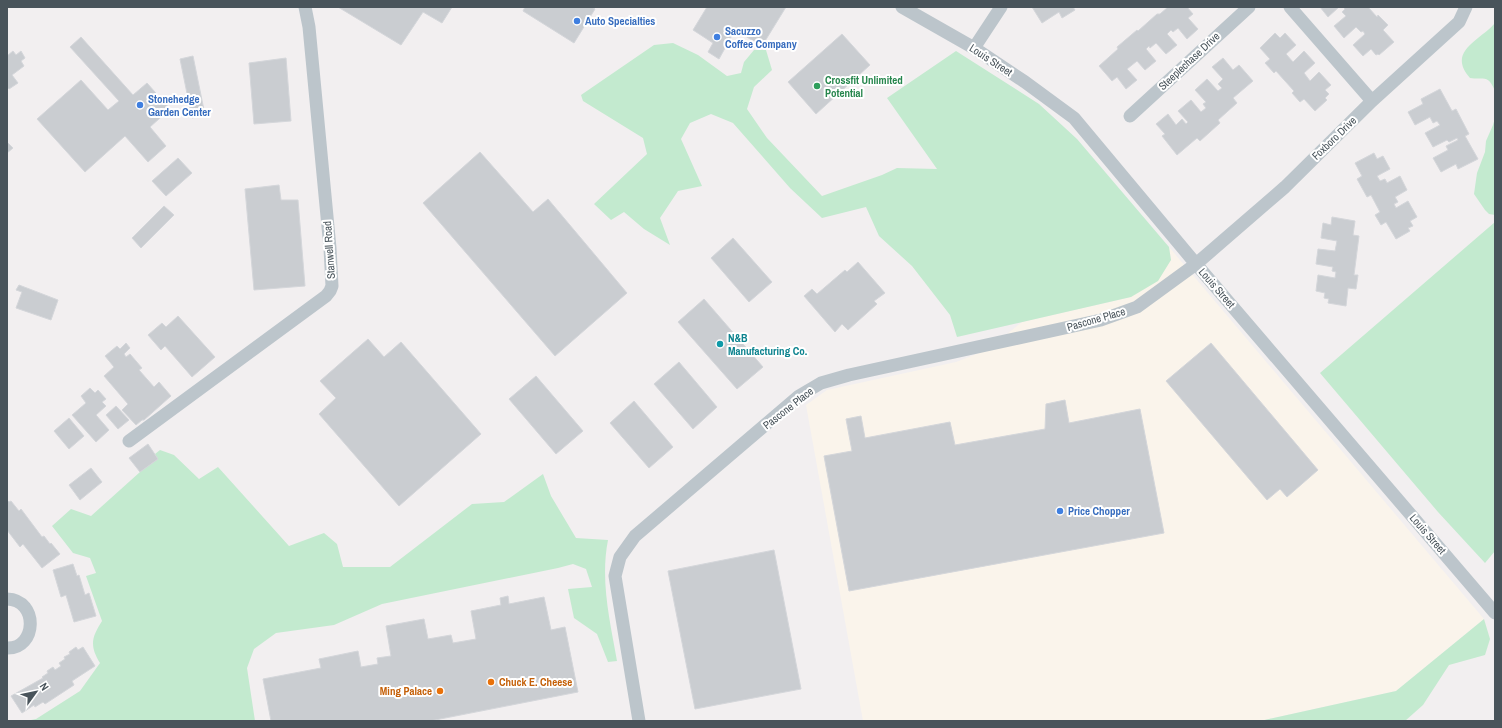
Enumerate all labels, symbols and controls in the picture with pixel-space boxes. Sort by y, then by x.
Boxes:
place label: Auto Specialties [585,14,655,28]
marker: Auto Specialties [572,16,582,26]
place label: Sacuzzo Coffee Company [725,24,797,51]
street label: Steeplechase Drive [1155,29,1223,93]
marker: Sacuzzo Coffee Company [712,32,722,42]
street label: Louis Street [967,41,1016,79]
place label: Crossfit Unlimited Potential [825,73,903,100]
marker: Crossfit Unlimited Potential [812,81,822,91]
place label: Stonehedge Garden Center [148,92,211,119]
marker: Stonehedge Garden Center [135,100,145,110]
street label: Foxboro Drive [1309,113,1359,163]
street label: Stanwell Road [320,220,338,280]
street label: Louis Street [1196,265,1239,311]
street label: Pascone Place [1065,304,1127,334]
place label: N&B Manufacturing Co. [728,331,808,358]
marker: N&B Manufacturing Co. [715,339,725,349]
street label: Pascone Place [760,384,816,432]
place label: Price Chopper [1068,504,1130,518]
marker: Price Chopper [1055,506,1065,516]
street label: Louis Street [1407,511,1450,557]
north arrow [16,672,56,712]
place label: Chuck E. Cheese [499,675,572,689]
marker: Chuck E. Cheese [486,677,496,687]
text: N [37,680,52,693]
place label: Ming Palace [380,684,432,698]
marker: Ming Palace [435,686,445,696]

